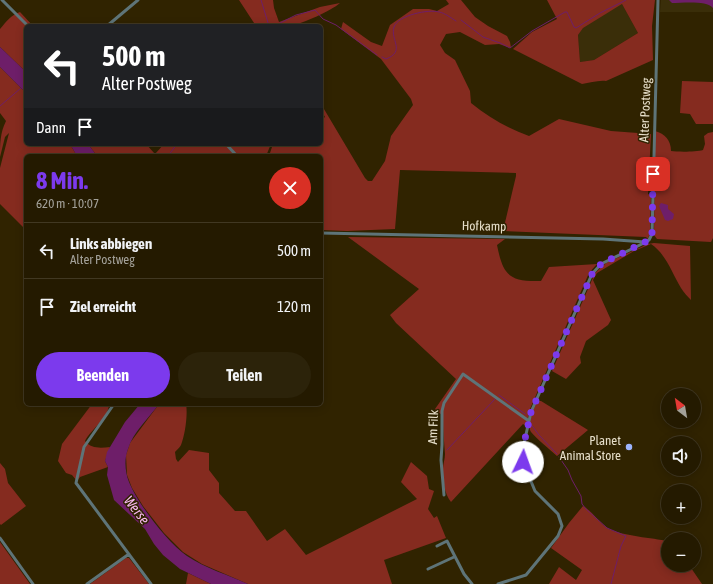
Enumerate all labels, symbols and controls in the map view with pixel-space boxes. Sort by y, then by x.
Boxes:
icon: left [36,40,88,92]
text: 500 m [102,40,165,72]
text: Alter Postweg [102,73,192,94]
street label: Alter Postweg [636,77,654,143]
icon: arrive [74,116,96,138]
text: Dann [36,119,66,136]
pin [636,157,670,191]
icon: arrive [642,163,664,185]
text: 8 Min. [36,167,88,194]
button: close [269,167,311,209]
text: 620 m · 10:07 [36,196,99,211]
street label: Hofkamp [462,218,506,234]
text: Links abbiegen [70,235,152,252]
icon: left [36,240,58,262]
text: 500 m [277,242,311,259]
text: Alter Postweg [70,252,135,267]
icon: arrive [36,296,58,318]
text: Ziel erreicht [70,298,136,315]
text: 120 m [277,298,311,315]
button: Beenden [36,352,170,398]
button: Teilen [178,352,311,398]
north arrow [661,388,701,428]
map controls [661,388,701,572]
street label: Am Filk [425,409,441,445]
place label: Planet Animal Store [560,433,621,463]
button: sound [661,436,701,476]
position arrow [502,441,544,483]
marker: Planet Animal Store [624,442,634,452]
button: + [661,484,701,524]
water label: Werse [121,493,153,527]
button: − [661,532,701,572]

